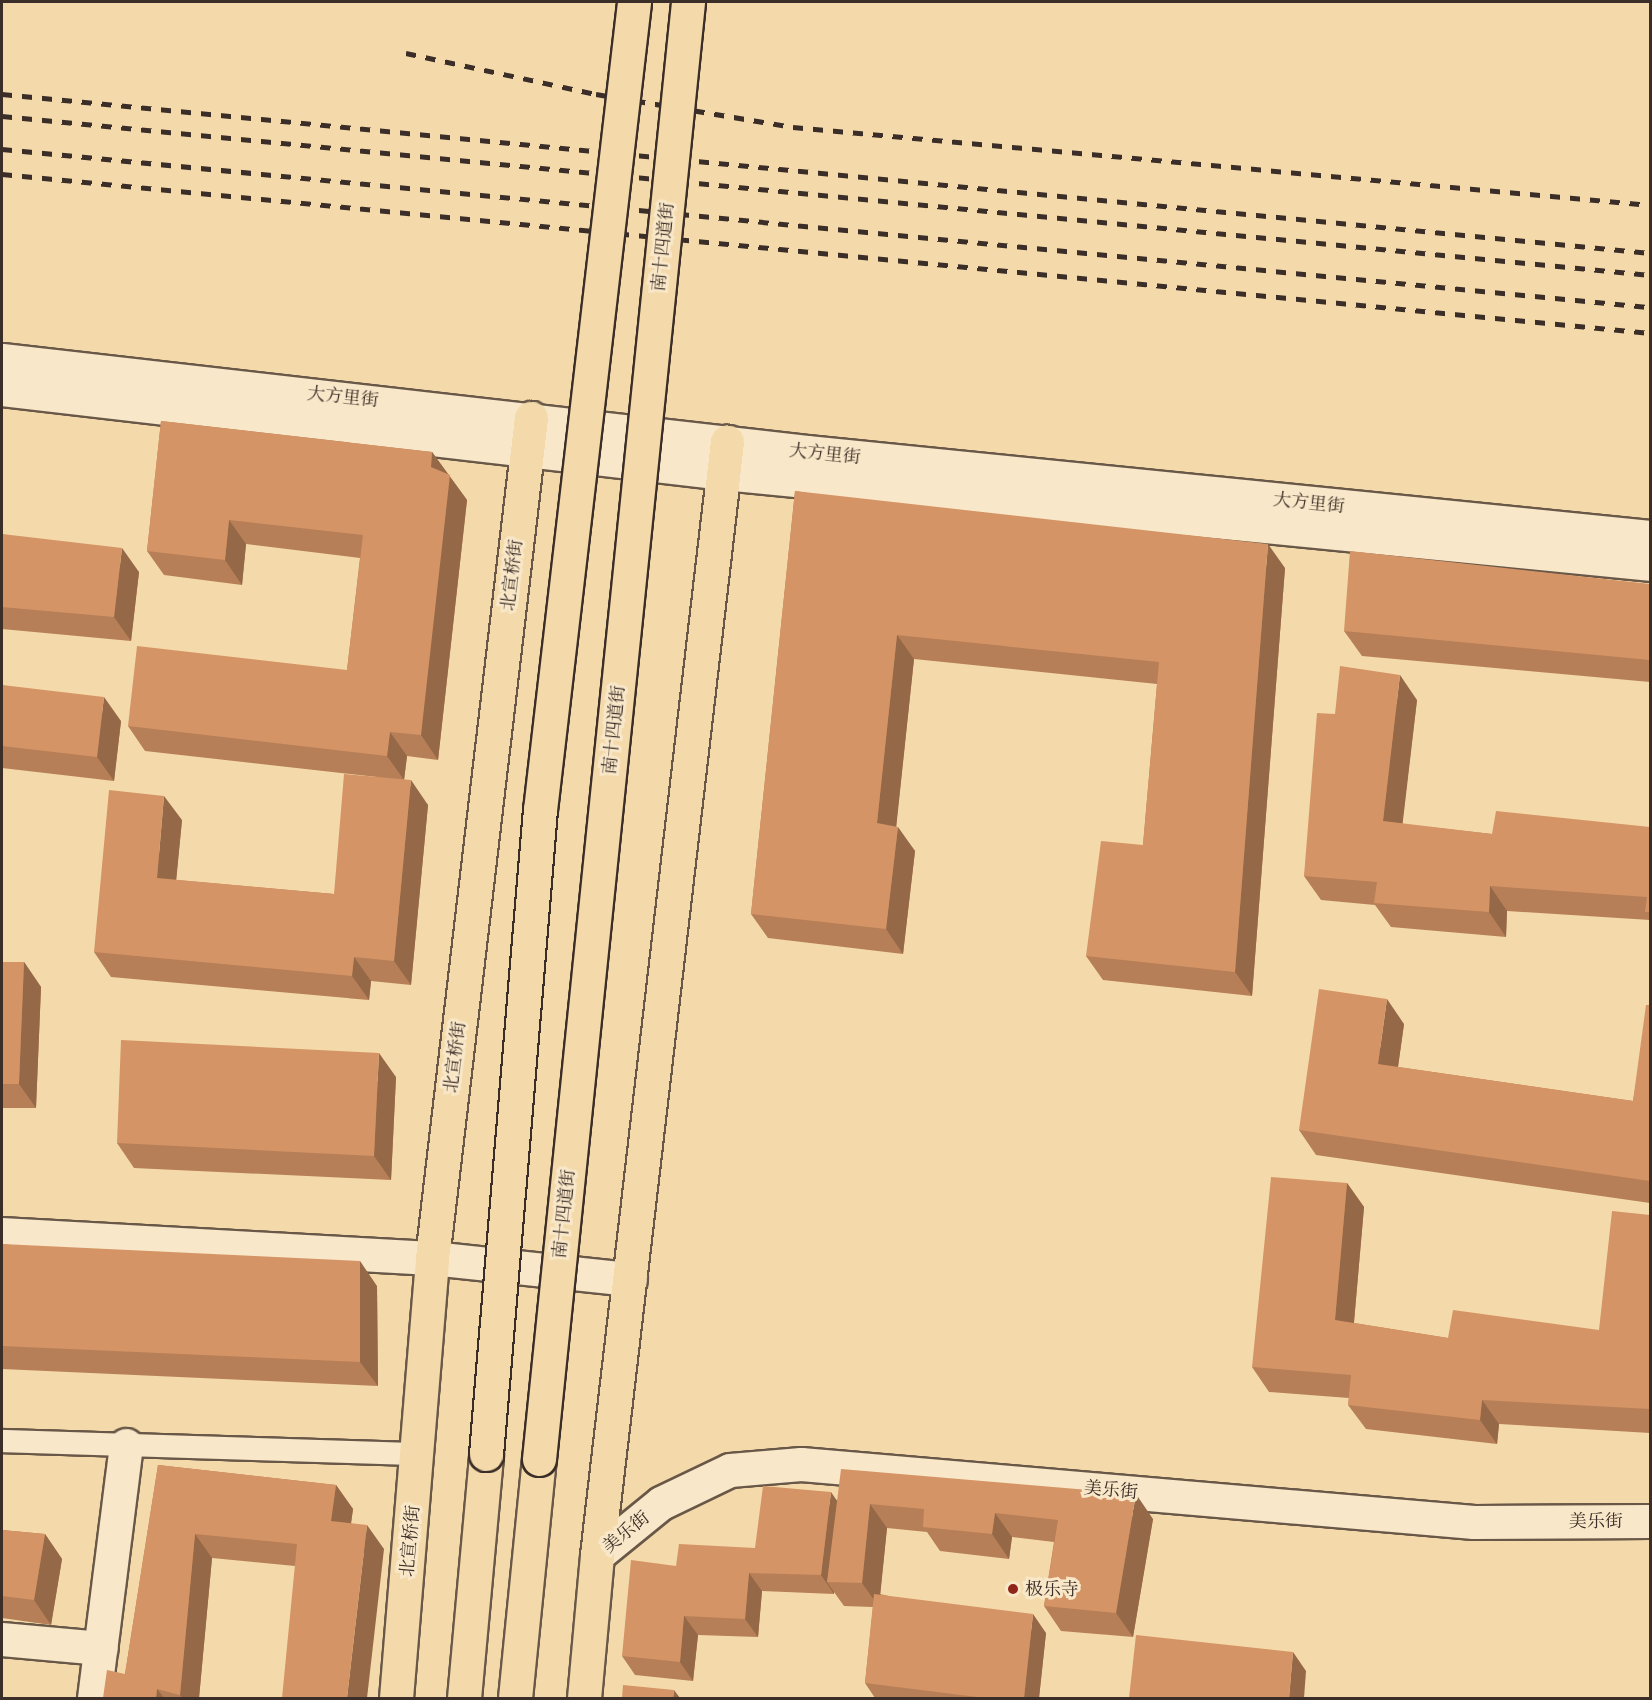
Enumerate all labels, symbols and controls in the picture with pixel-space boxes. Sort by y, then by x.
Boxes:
street label: 南十四道街 [648,201,678,293]
street label: 大方里街 [306,382,380,412]
street label: 大方里街 [788,439,862,469]
street label: 大方里街 [1272,488,1346,518]
street label: 北宣桥街 [497,538,527,612]
street label: 南十四道街 [599,684,629,776]
street label: 北宣桥街 [440,1020,470,1094]
street label: 南十四道街 [549,1168,579,1260]
street label: 美乐街 [1083,1477,1139,1503]
street label: 北宣桥街 [396,1504,424,1578]
street label: 美乐街 [598,1507,654,1557]
street label: 美乐街 [1569,1510,1623,1532]
place label: 极乐寺 [1025,1578,1079,1600]
marker: 极乐寺 [1006,1582,1020,1596]

